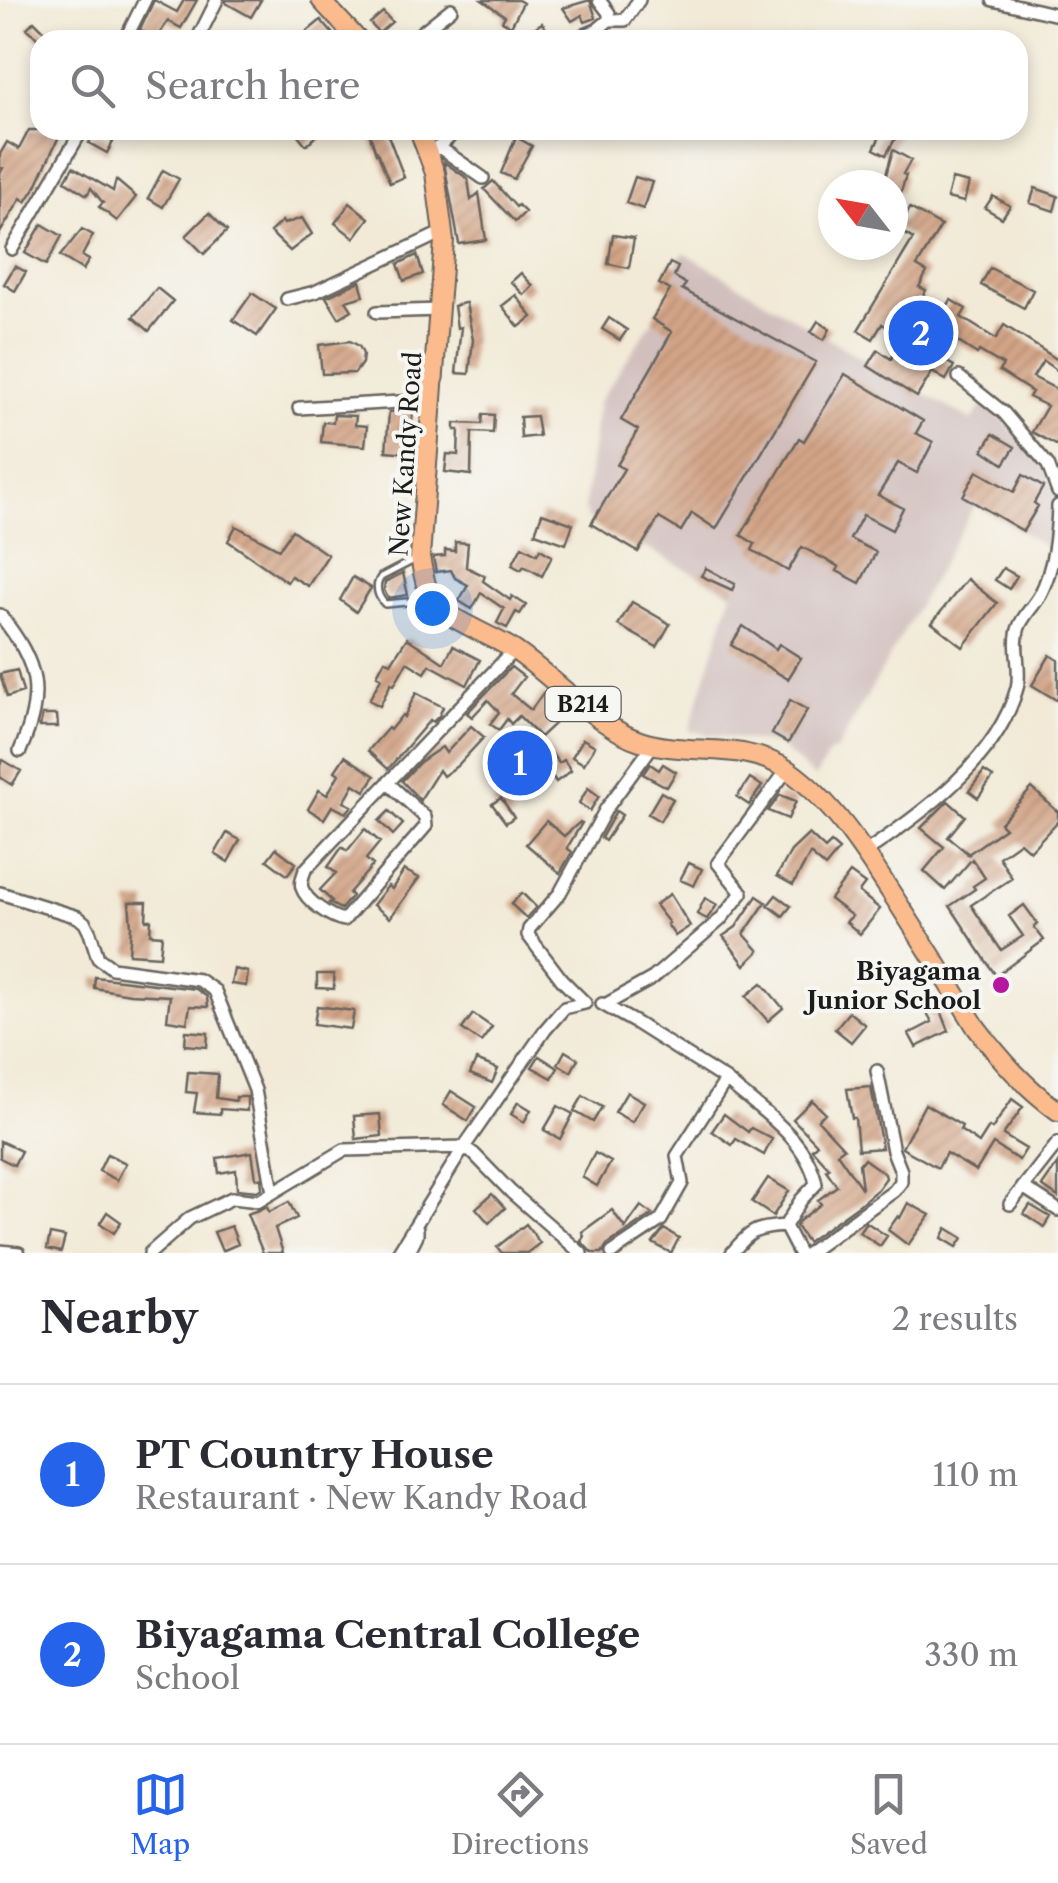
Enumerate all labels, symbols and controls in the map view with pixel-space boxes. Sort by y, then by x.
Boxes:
search box [30,30,1028,140]
icon: search [65,58,120,113]
text: Search here [145,62,360,109]
north arrow [818,170,908,260]
pin: 2 [888,296,954,370]
street label: New Kandy Road [383,351,429,557]
your location [407,583,458,634]
road number: B214 [546,687,620,721]
pin: 1 [488,726,552,800]
place label: Biyagama Junior School [803,956,982,1016]
marker: Biyagama Junior School [990,974,1012,996]
text: Nearby [40,1292,198,1344]
text: 2 results [892,1299,1018,1338]
text: PT Country House [135,1431,494,1478]
text: 1 [65,1455,80,1494]
text: 110 m [932,1455,1018,1494]
text: Restaurant · New Kandy Road [135,1478,588,1517]
text: Biyagama Central College [135,1611,640,1658]
text: 2 [63,1635,82,1674]
text: 330 m [924,1635,1018,1674]
text: School [135,1658,240,1697]
tab: Map [130,1767,190,1861]
tab: Directions [451,1767,589,1861]
tab: Saved [850,1767,928,1861]

